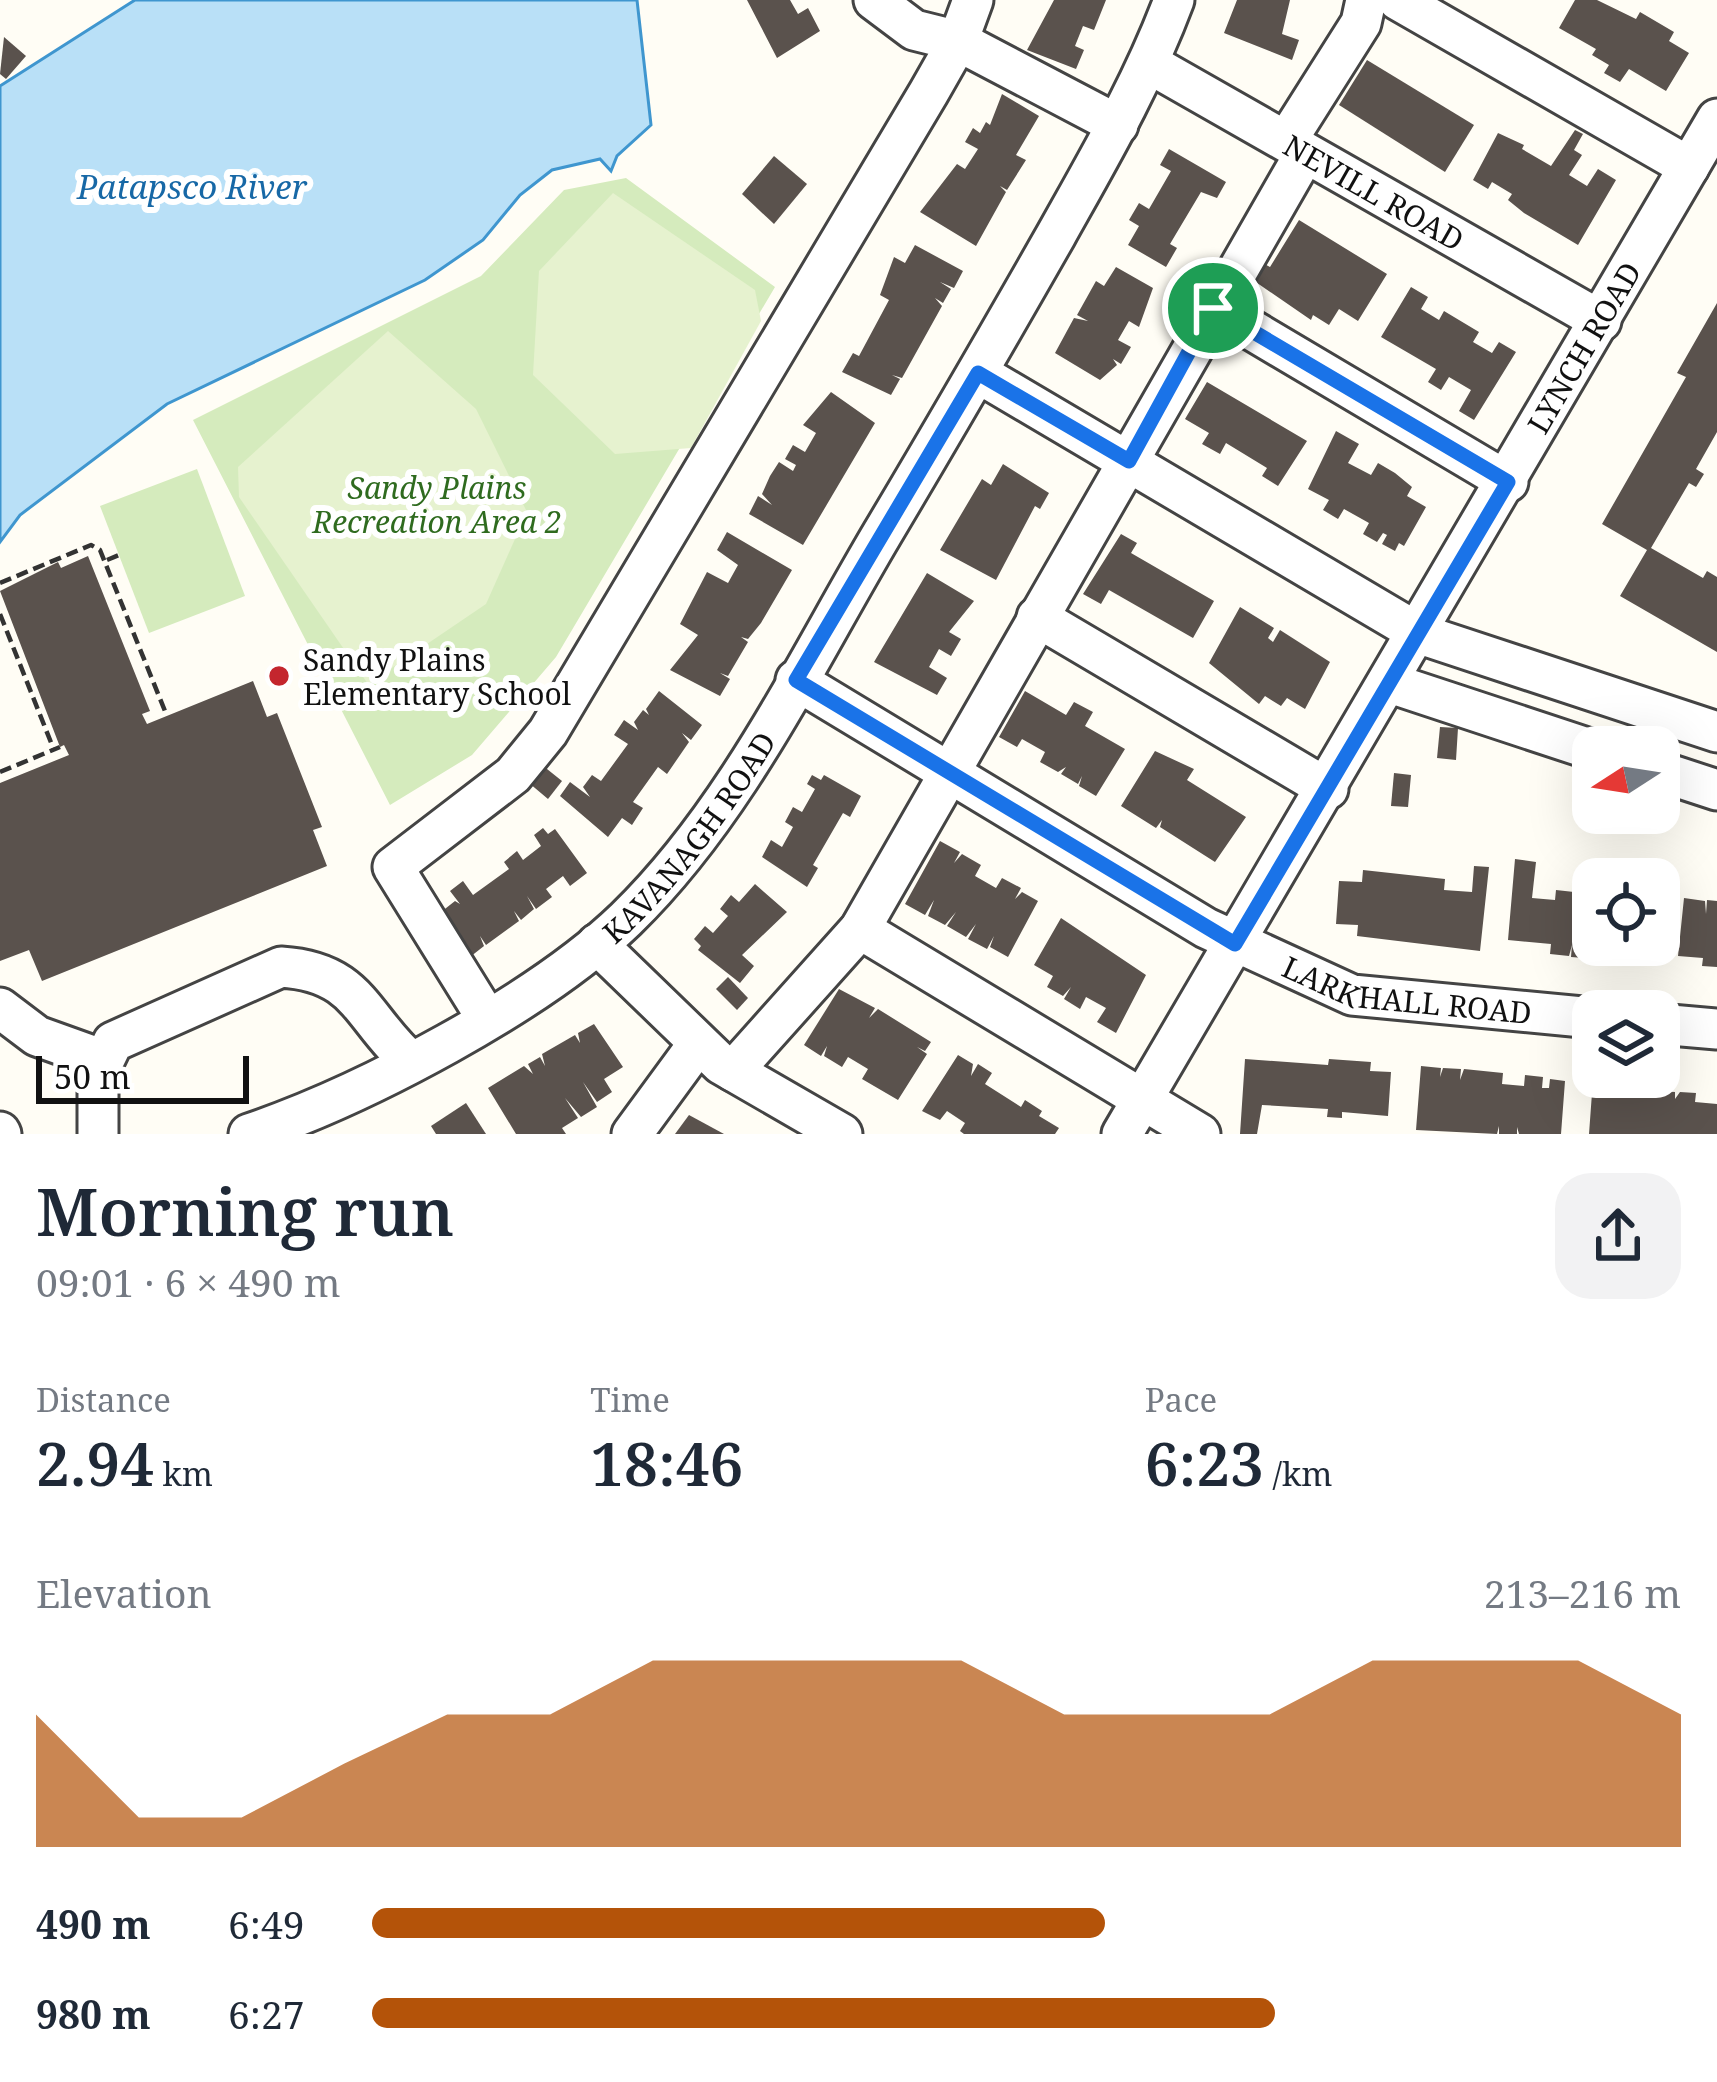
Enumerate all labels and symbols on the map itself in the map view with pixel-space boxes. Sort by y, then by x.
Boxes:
street label: NEVILL ROAD [1277,124,1472,259]
water label: Patapsco River [76,164,308,209]
street label: LYNCH ROAD [1517,254,1650,441]
pin [1162,257,1264,359]
park label: Sandy Plains Recreation Area 2 [311,467,562,542]
place label: Sandy Plains Elementary School [303,639,571,714]
marker: Sandy Plains Elementary School [266,663,292,689]
street label: KAVANAGH ROAD [593,724,784,952]
north arrow [1572,726,1680,834]
street label: LARKHALL ROAD [1276,945,1534,1033]
scale bar [36,1050,249,1103]

